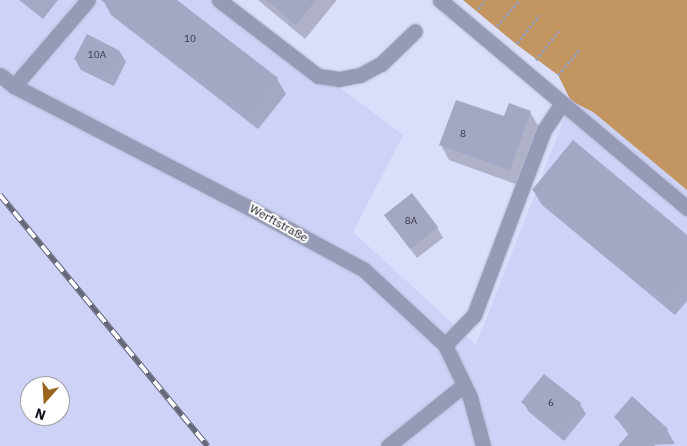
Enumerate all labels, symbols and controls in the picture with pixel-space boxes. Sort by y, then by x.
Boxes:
house number: 10 [184,33,196,45]
house number: 10A [88,49,106,61]
house number: 8 [460,128,466,140]
street label: Werftstraße [247,201,311,245]
house number: 8A [405,215,417,227]
north arrow [20,376,70,426]
house number: 6 [548,397,554,409]
text: N [33,404,48,424]

